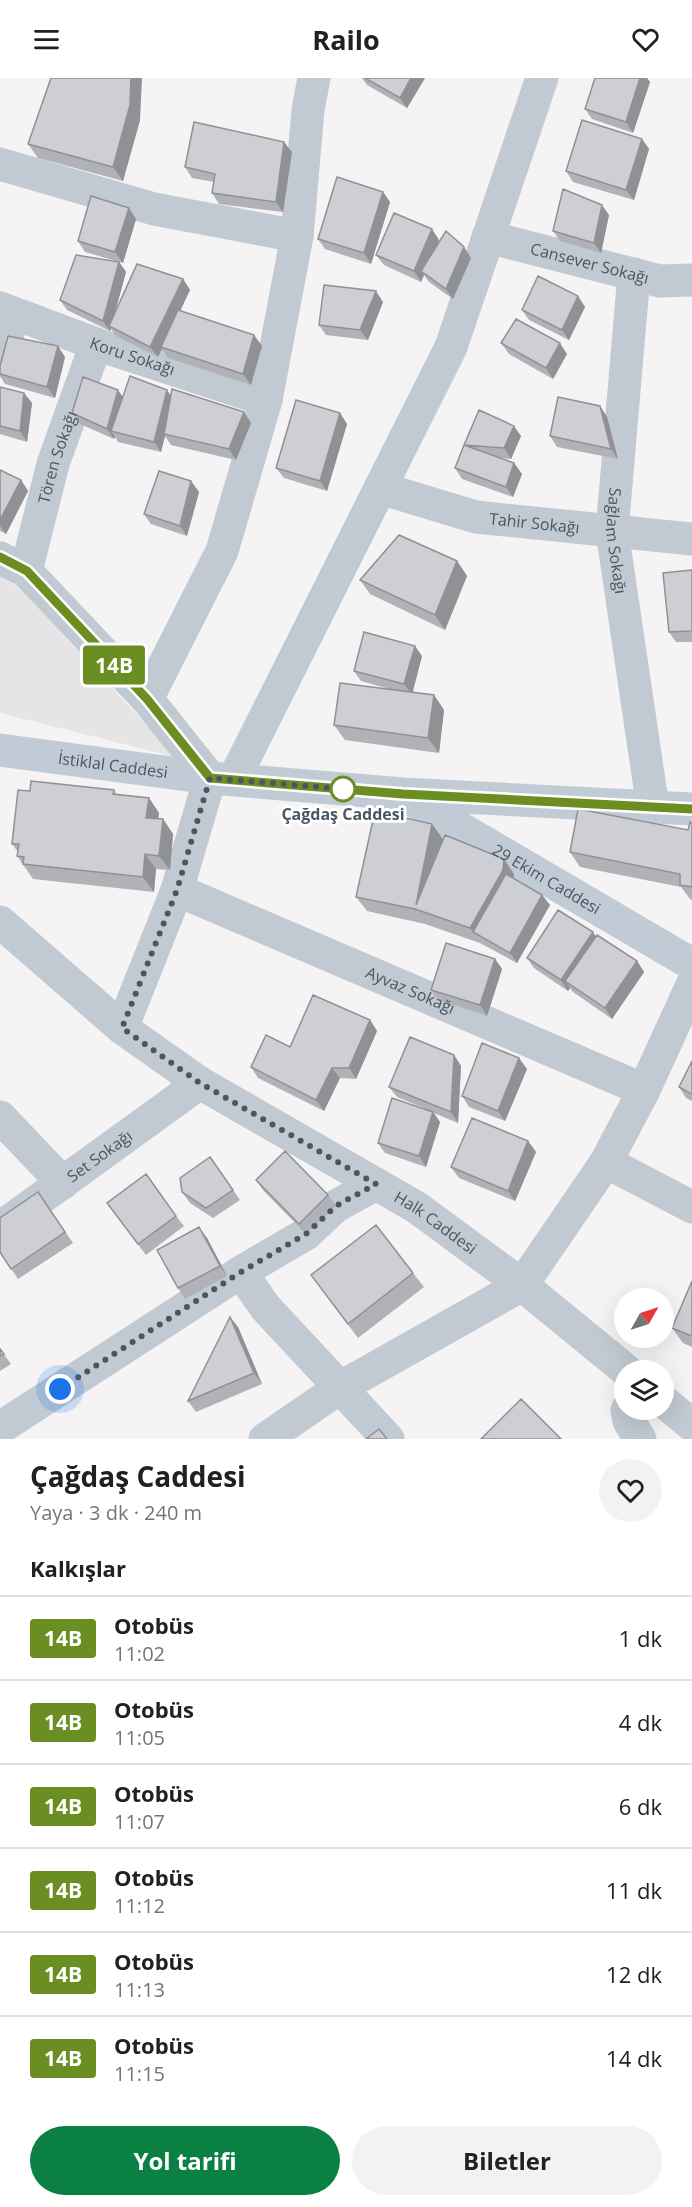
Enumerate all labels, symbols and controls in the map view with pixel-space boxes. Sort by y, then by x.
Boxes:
text: Railo [312,21,380,58]
icon: menu [30,23,63,56]
icon: heart [629,23,662,56]
street label: Cansever Sokağı [528,237,651,289]
street label: Koru Sokağı [87,332,178,380]
street label: Tören Sokağı [32,408,82,506]
street label: Sağlam Sokağı [601,487,632,595]
street label: Tahir Sokağı [488,507,581,538]
line badge: 14B [80,646,148,684]
text: 14B [95,651,133,679]
street label: İstiklal Caddesi [57,747,169,783]
marker: Çağdaş Caddesi [330,776,356,802]
place label: Çağdaş Caddesi [281,803,405,825]
street label: 29 Ekim Caddesi [489,839,605,919]
street label: Ayvaz Sokağı [362,961,459,1019]
street label: Set Sokağı [62,1125,137,1187]
street label: Halk Caddesi [390,1186,481,1259]
north arrow [614,1288,674,1348]
map controls [614,1288,674,1420]
button: layers [614,1360,674,1420]
your location [45,1374,75,1404]
text: Çağdaş Caddesi [30,1457,246,1495]
button: heart [599,1459,662,1522]
text: Yaya · 3 dk · 240 m [30,1499,202,1526]
text: Kalkışlar [30,1553,126,1583]
text: Otobüs [114,1610,194,1640]
text: 1 dk [619,1623,662,1653]
text: 14B [44,1624,82,1652]
text: 11:02 [114,1640,165,1667]
text: Otobüs [114,1694,194,1724]
text: 4 dk [619,1707,662,1737]
text: 14B [44,1708,82,1736]
text: 11:05 [114,1724,165,1751]
text: Otobüs [114,1778,194,1808]
text: 6 dk [619,1791,662,1821]
text: 14B [44,1792,82,1820]
text: 11:07 [114,1808,165,1835]
text: Otobüs [114,1862,194,1892]
text: 11 dk [606,1875,662,1905]
text: 14B [44,1876,82,1904]
text: 11:12 [114,1892,165,1919]
text: Otobüs [114,1946,194,1976]
text: 12 dk [606,1959,662,1989]
text: 14B [44,1960,82,1988]
text: 11:13 [114,1976,165,2003]
text: Otobüs [114,2030,194,2060]
text: 14 dk [606,2043,662,2073]
text: 14B [44,2044,82,2072]
text: 11:15 [114,2060,165,2087]
button: Yol tarifi [30,2126,340,2195]
button: Biletler [352,2126,662,2195]

